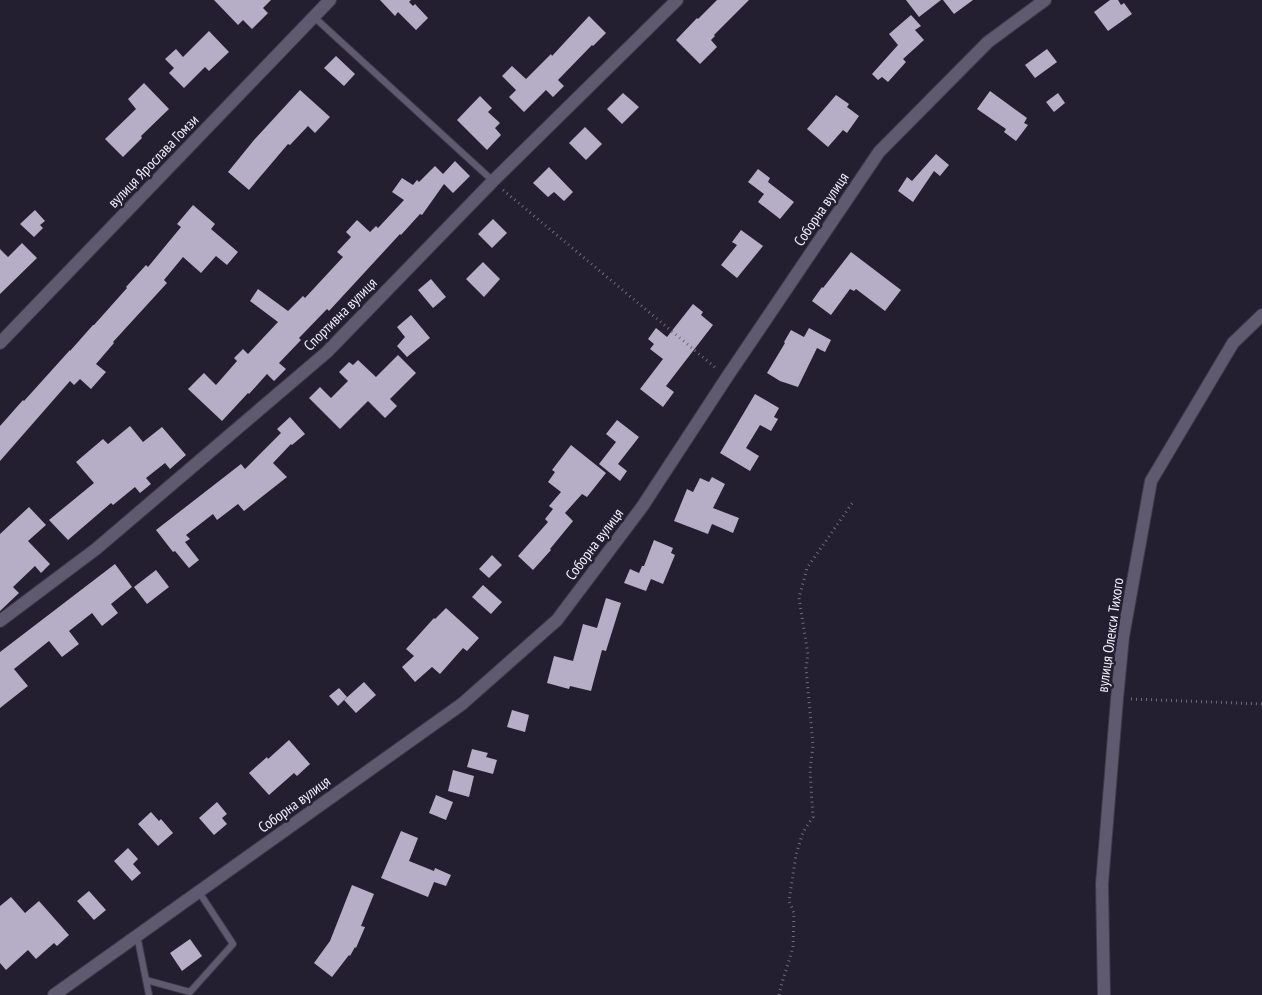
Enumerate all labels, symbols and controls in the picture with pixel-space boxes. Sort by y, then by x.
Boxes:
street label: вулиця Ярослава Гомзи [104,110,202,212]
street label: Соборна вулиця [789,168,853,249]
street label: Спортивна вулиця [299,273,381,355]
street label: Соборна вулиця [561,504,627,584]
street label: вулиця Олекси Тихого [1093,577,1127,693]
street label: Соборна вулиця [254,771,334,837]

